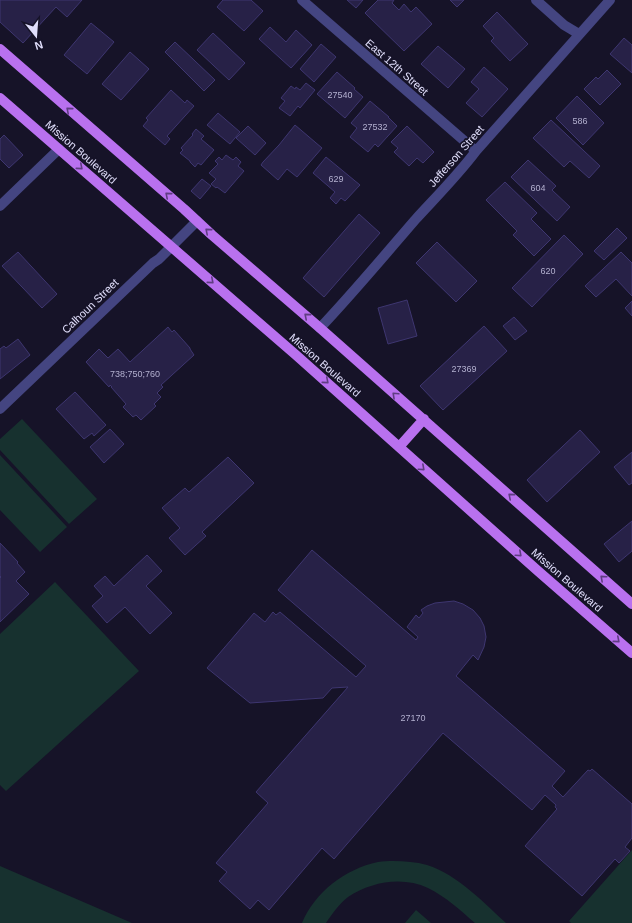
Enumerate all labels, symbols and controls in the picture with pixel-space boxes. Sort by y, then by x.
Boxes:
north arrow [16,16,56,56]
street label: East 12th Street [363,37,431,97]
text: N [33,39,44,52]
house number: 27540 [327,90,353,100]
one-way arrow [67,107,74,114]
house number: 586 [572,116,588,126]
street label: Mission Boulevard [43,118,119,186]
house number: 27532 [362,122,388,132]
street label: Jefferson Street [426,123,486,189]
one-way arrow [75,163,83,170]
house number: 629 [328,174,344,184]
house number: 604 [530,183,546,193]
one-way arrow [165,193,172,200]
one-way arrow [205,228,213,236]
house number: 620 [540,266,556,276]
street label: Calhoun Street [59,276,121,336]
one-way arrow [206,276,213,283]
one-way arrow [304,313,311,320]
street label: Mission Boulevard [287,331,363,399]
house number: 27369 [451,364,477,374]
house number: 738;750;760 [110,369,160,379]
one-way arrow [321,376,328,383]
one-way arrow [393,392,400,399]
one-way arrow [418,463,425,470]
one-way arrow [508,494,515,501]
street label: Mission Boulevard [529,546,605,614]
one-way arrow [515,550,522,557]
one-way arrow [600,575,608,583]
one-way arrow [612,636,620,643]
house number: 27170 [400,713,426,723]

